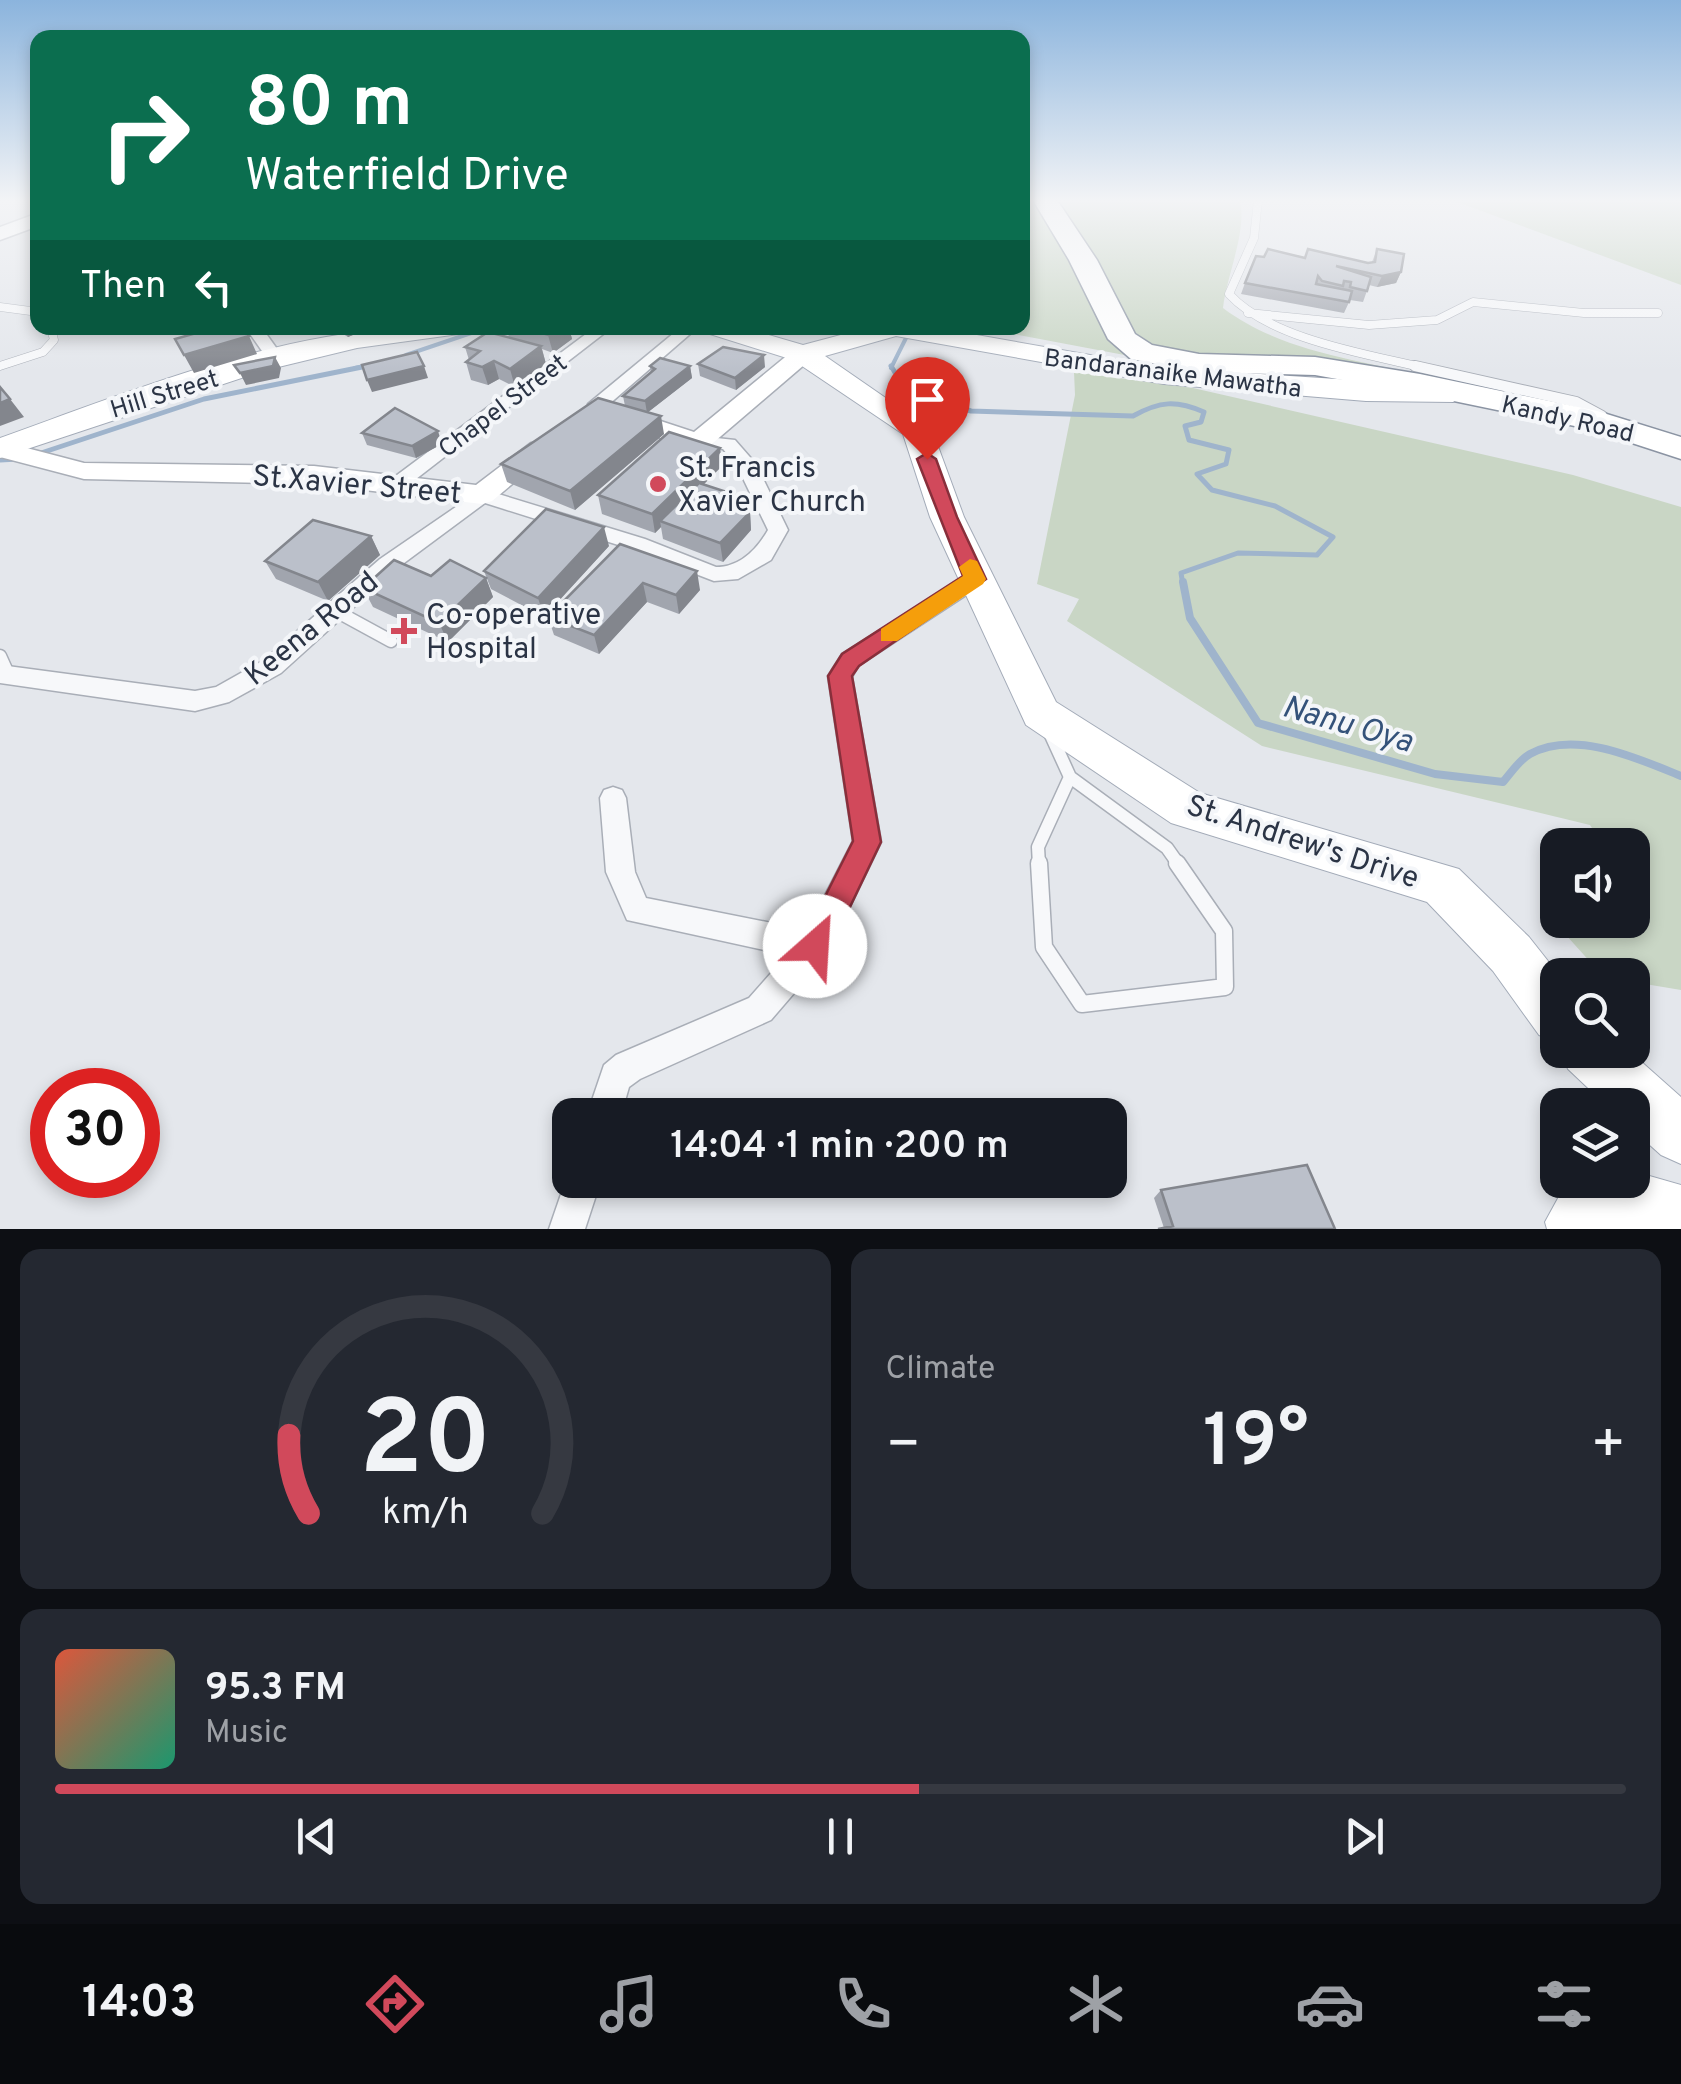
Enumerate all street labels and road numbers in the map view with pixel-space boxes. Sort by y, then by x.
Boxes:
street label: Bandaranaike Mawatha [1042,343,1303,407]
street label: Chapel Street [433,349,575,466]
street label: Hill Street [107,364,223,427]
street label: Kandy Road [1498,390,1637,452]
street label: St.Xavier Street [251,459,463,514]
street label: Keena Road [238,565,387,695]
street label: St. Andrew's Drive [1181,788,1423,898]

